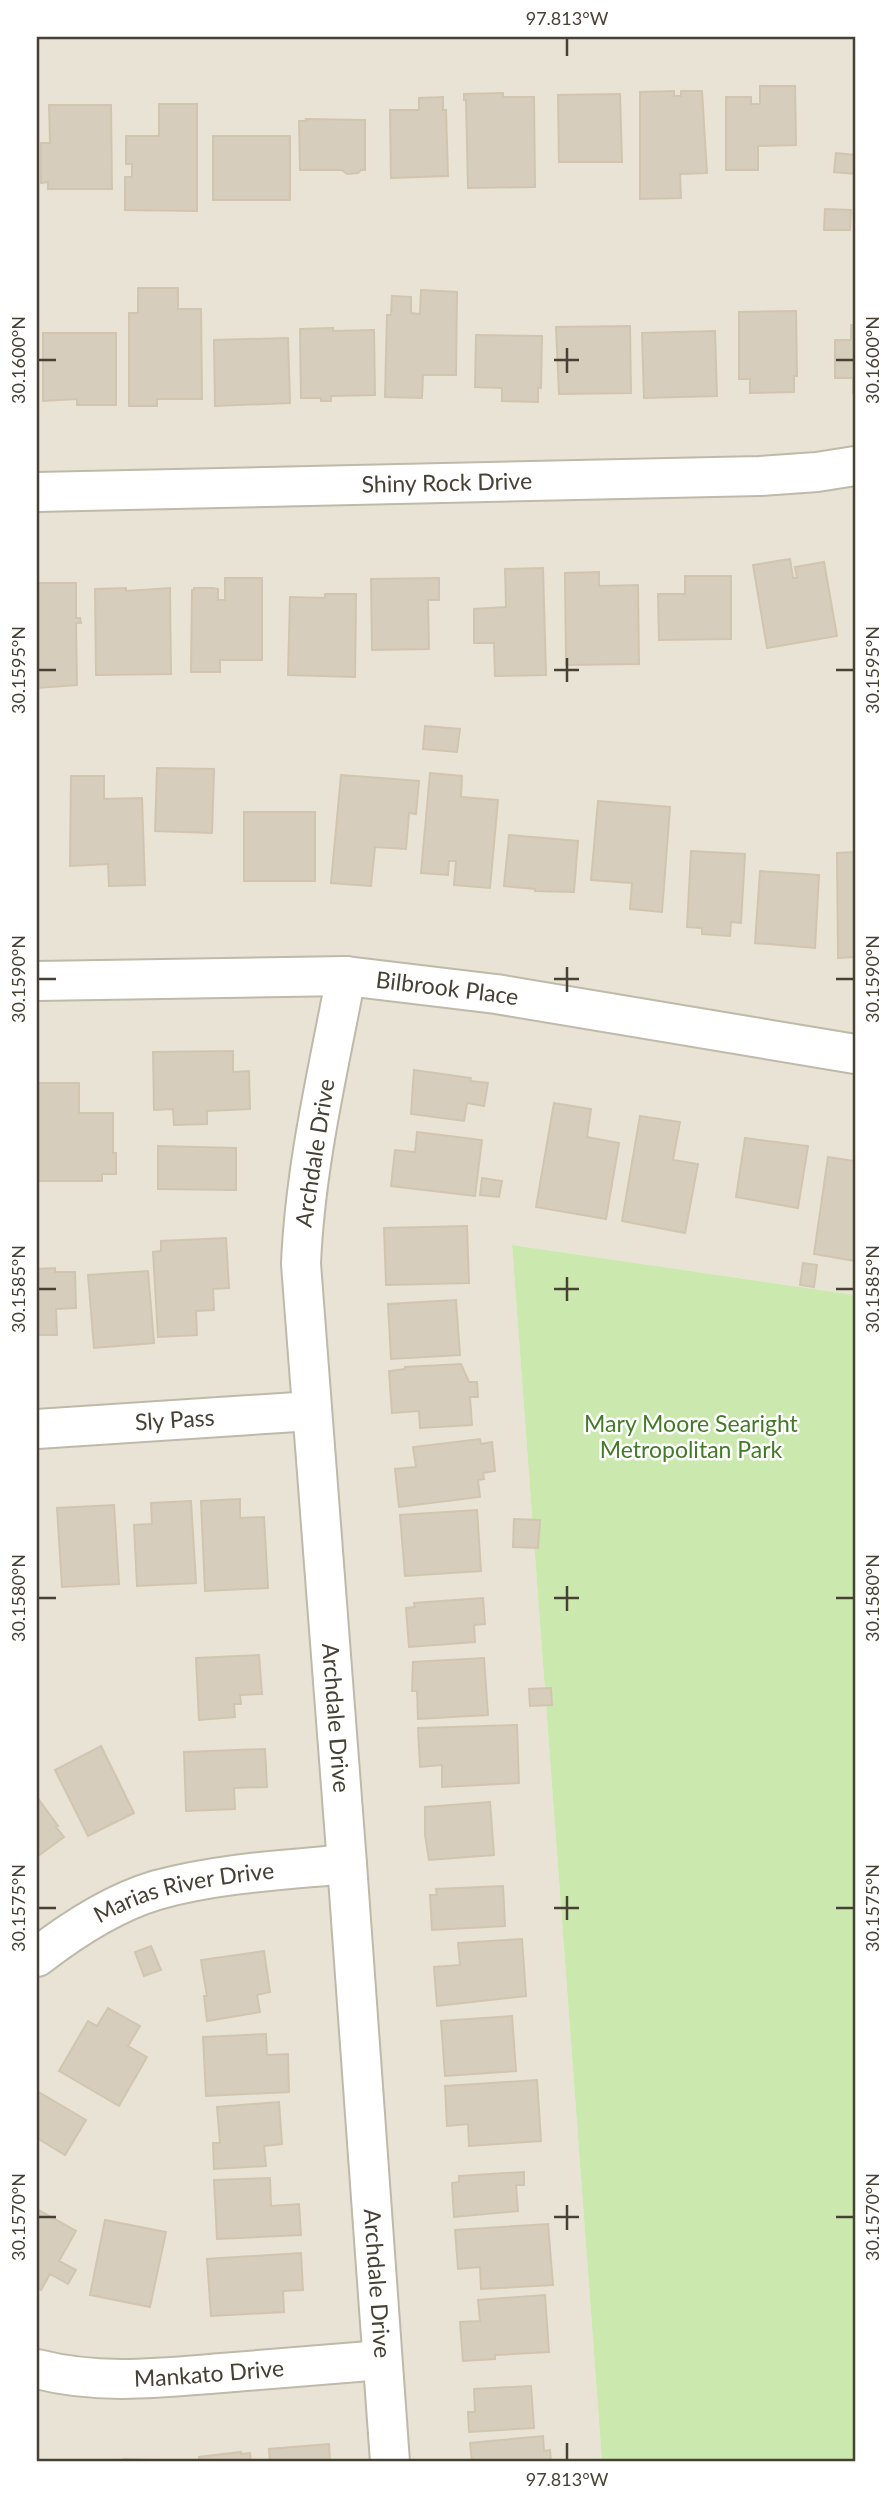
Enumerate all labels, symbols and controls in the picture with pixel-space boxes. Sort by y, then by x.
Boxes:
text: 97.813°W [526,7,609,29]
text: 30.1600°N [7,316,29,404]
text: 30.1600°N [861,316,883,404]
street label: Shiny Rock Drive [361,466,532,498]
text: 30.1595°N [7,626,29,714]
text: 30.1595°N [861,626,883,714]
text: 30.1590°N [7,935,29,1023]
text: 30.1590°N [861,935,883,1023]
street label: Bilbrook Place [374,965,521,1011]
street label: Archdale Drive [288,1077,340,1229]
text: 30.1585°N [7,1245,29,1333]
text: 30.1585°N [861,1245,883,1333]
street label: Sly Pass [134,1402,215,1436]
park label: Mary Moore Searight Metropolitan Park [584,1409,799,1463]
text: 30.1580°N [7,1554,29,1642]
text: 30.1580°N [861,1554,883,1642]
street label: Archdale Drive [317,1642,356,1794]
street label: Marias River Drive [89,1856,275,1928]
text: 30.1575°N [7,1864,29,1952]
text: 30.1575°N [861,1864,883,1952]
text: 30.1570°N [7,2173,29,2261]
text: 30.1570°N [861,2173,883,2261]
street label: Archdale Drive [359,2208,397,2359]
street label: Mankato Drive [133,2353,285,2392]
text: 97.813°W [526,2468,609,2490]

